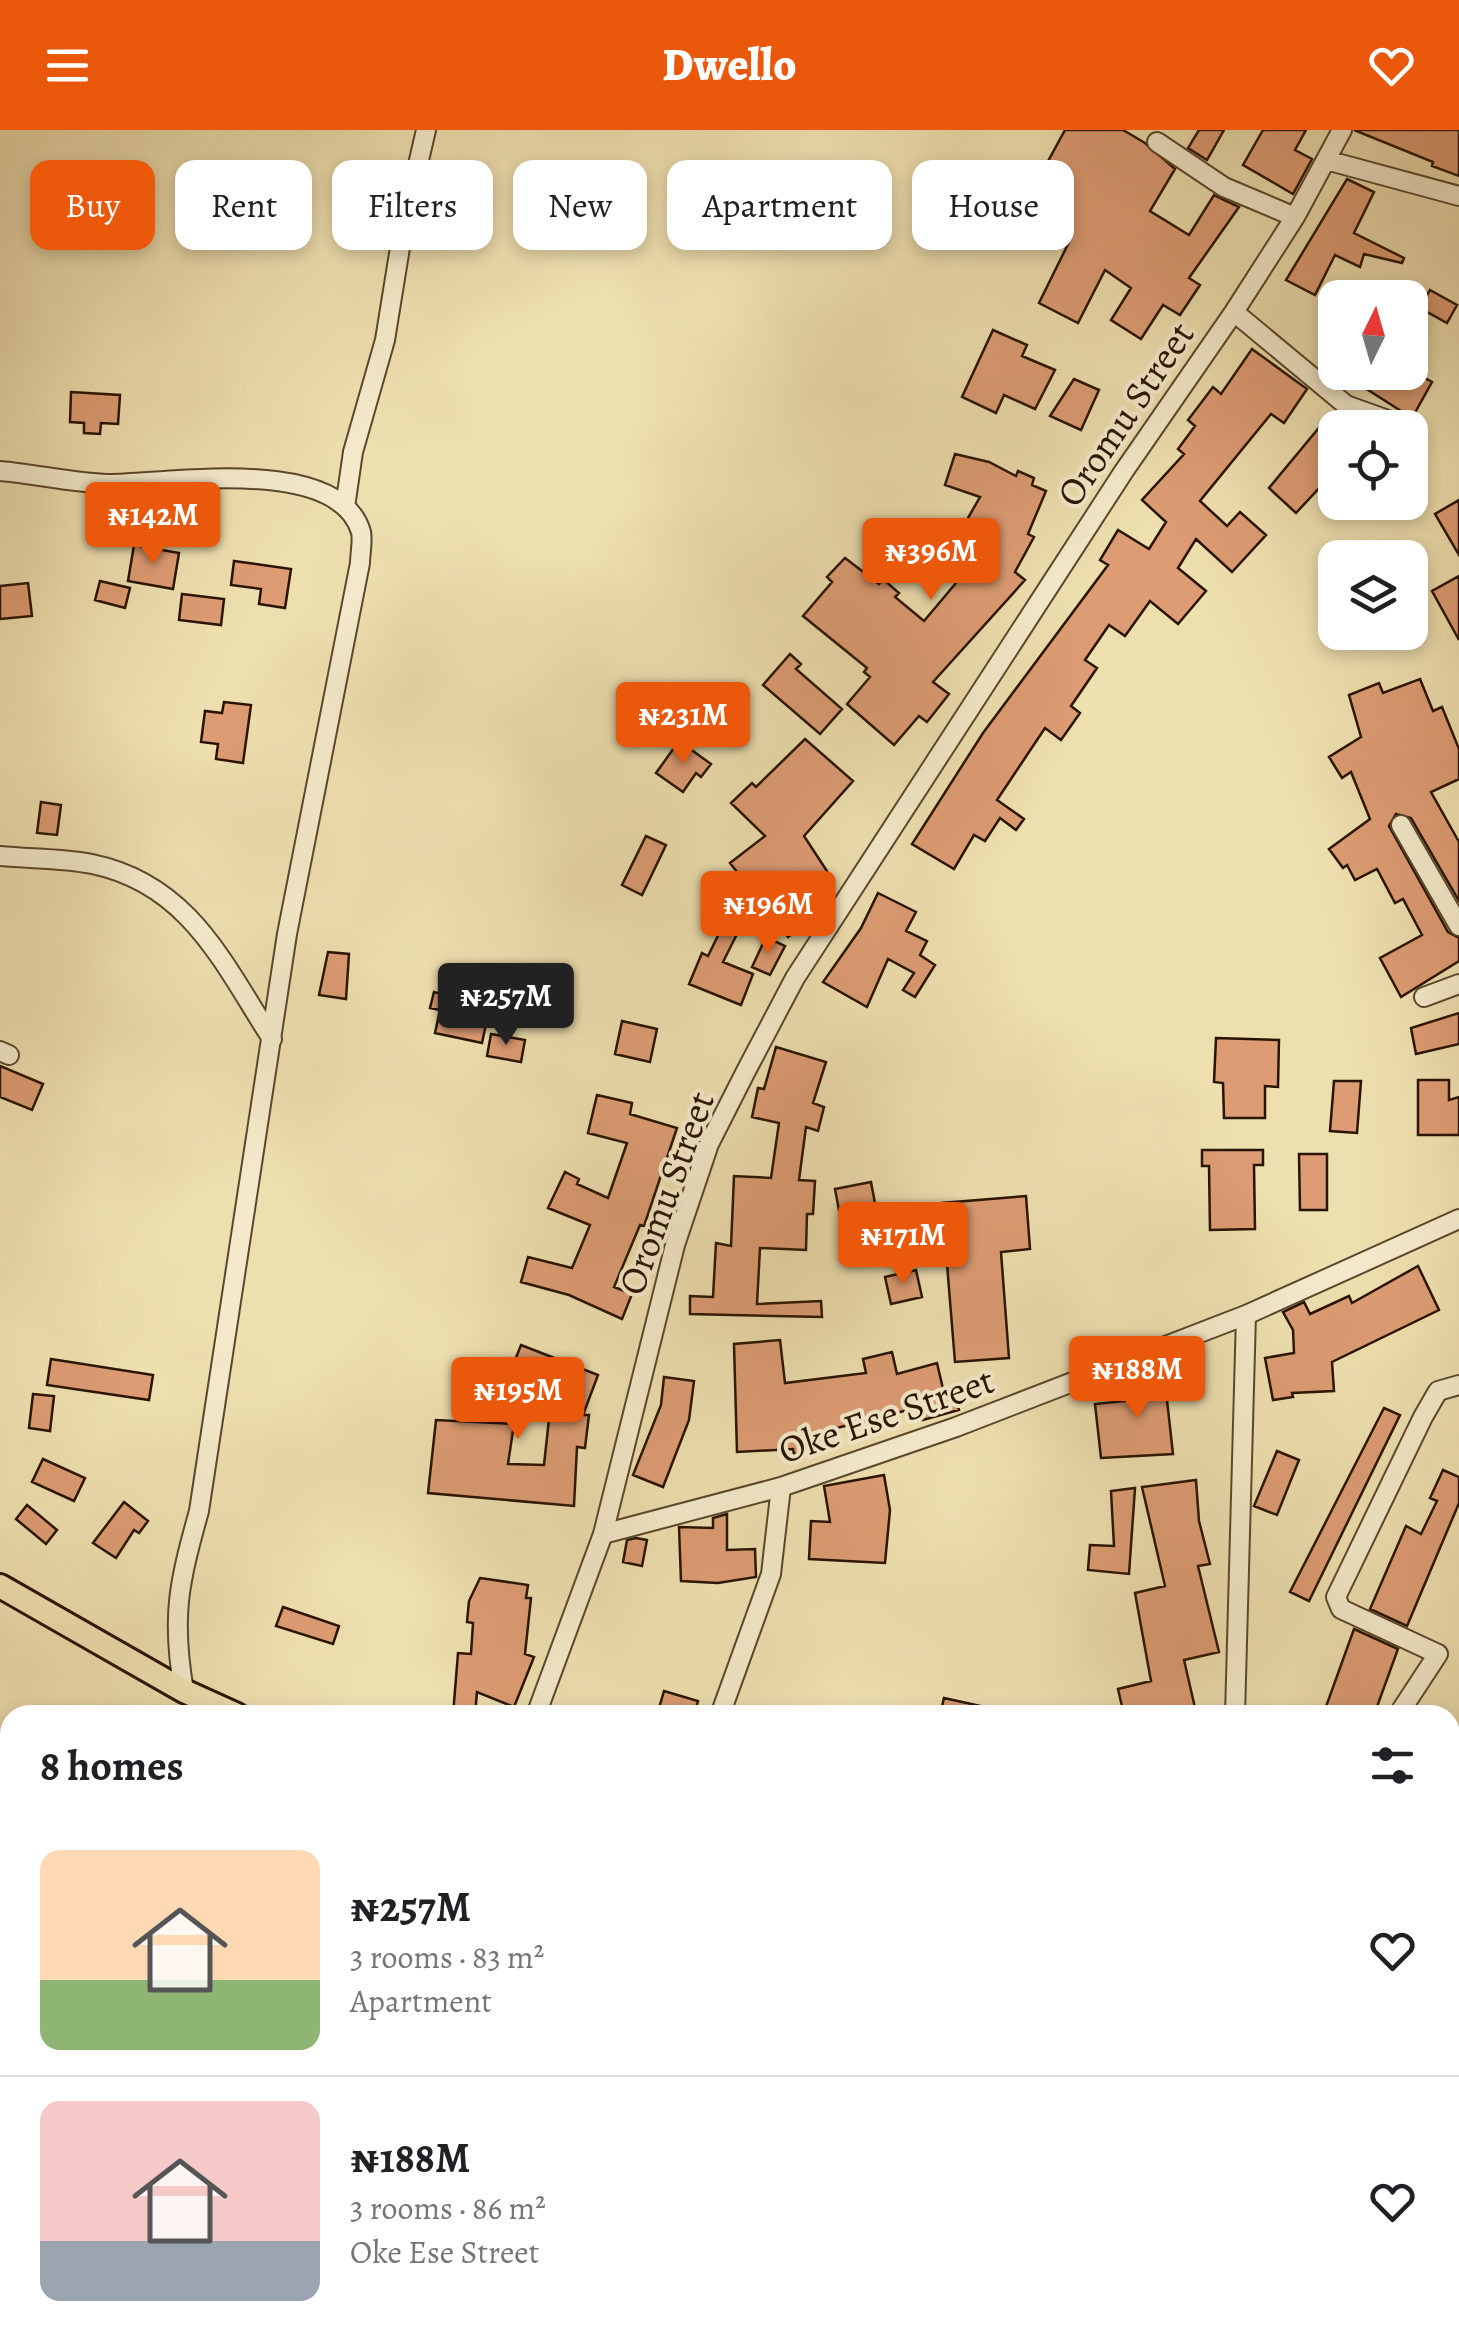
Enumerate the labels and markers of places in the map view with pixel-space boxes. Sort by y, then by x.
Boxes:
pin: ₦142M [83,482,223,567]
pin: ₦396M [861,518,1001,603]
pin: ₦231M [613,682,753,767]
pin: ₦196M [698,871,838,956]
pin: ₦257M [436,963,576,1048]
pin: ₦171M [833,1202,973,1287]
pin: ₦188M [1067,1336,1207,1421]
pin: ₦195M [448,1357,588,1442]

